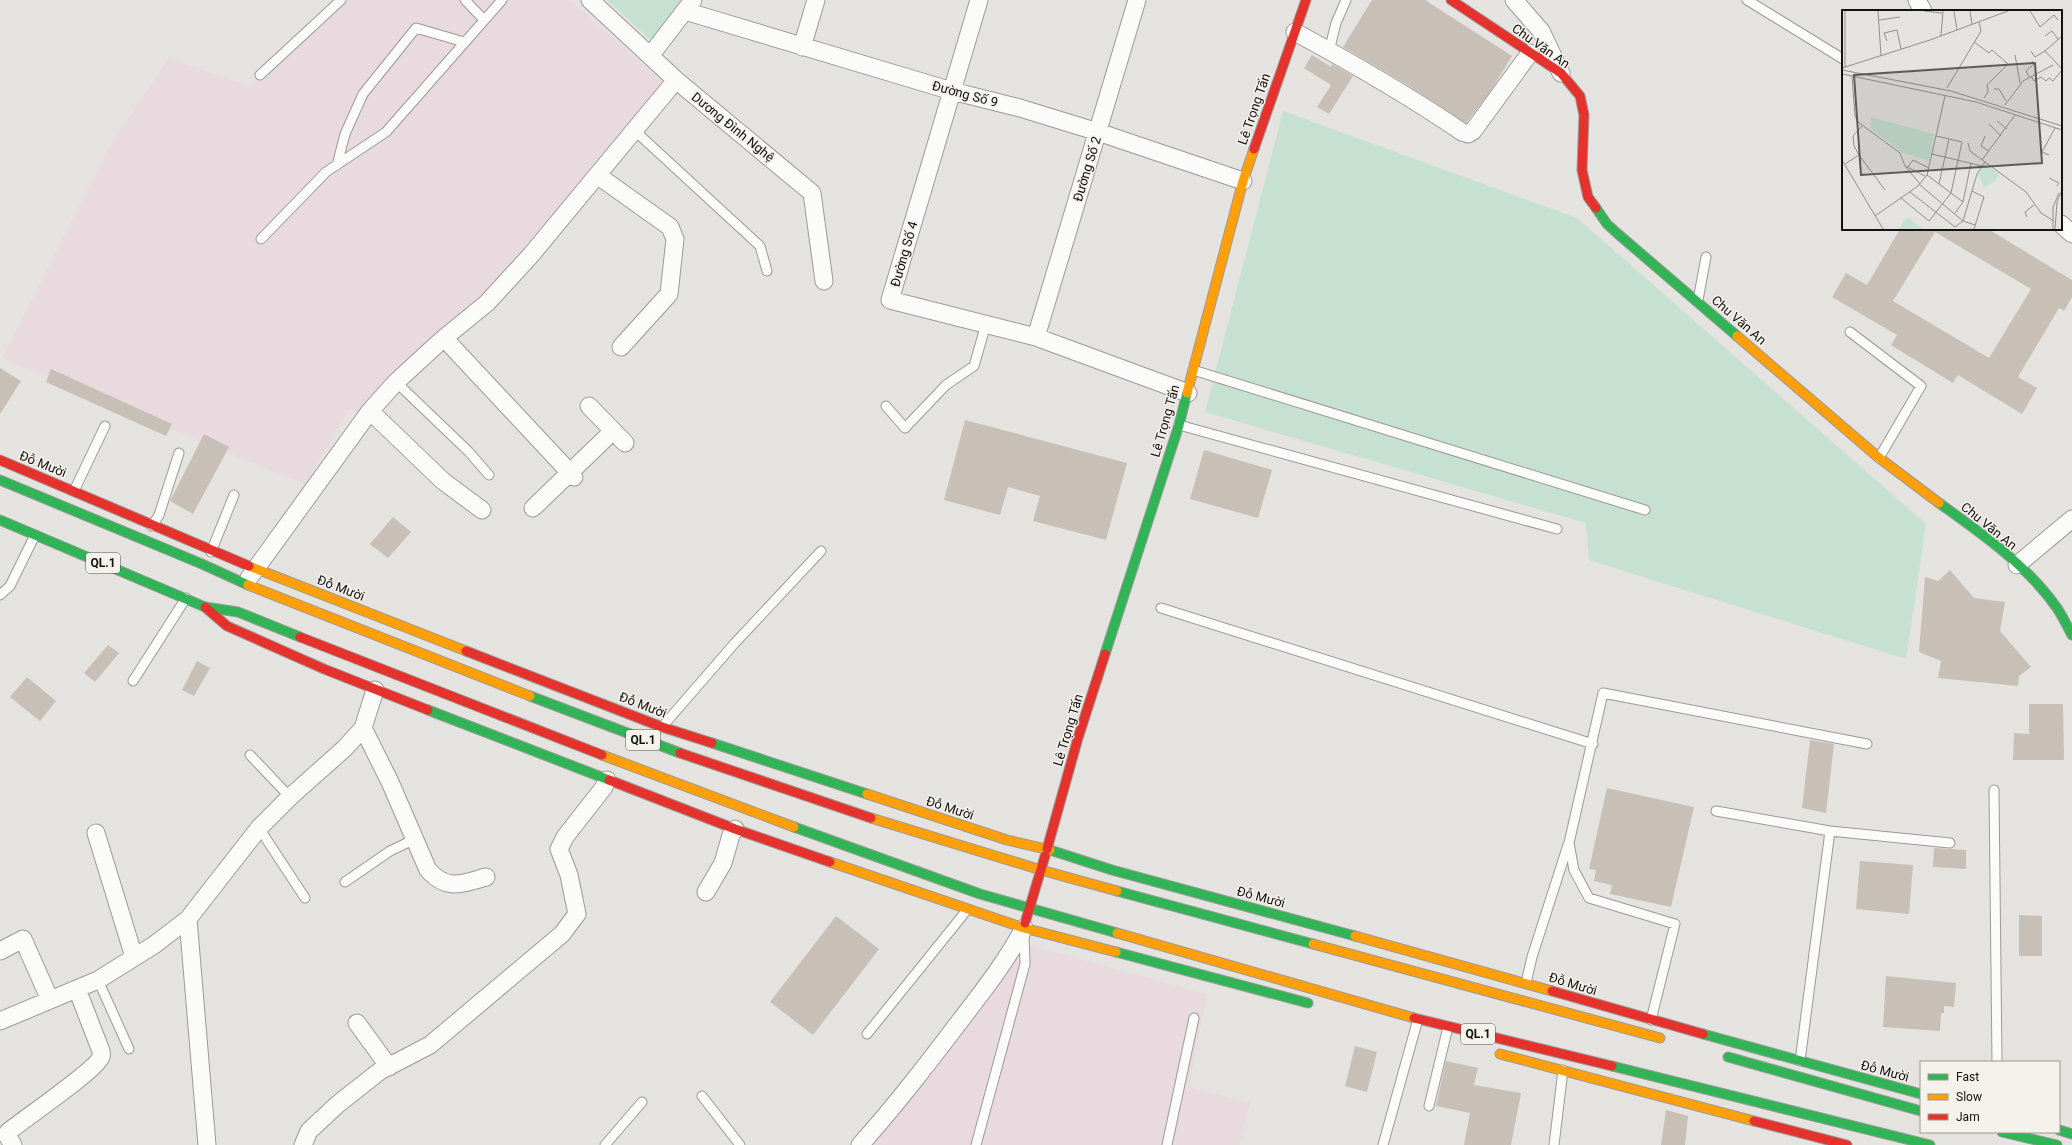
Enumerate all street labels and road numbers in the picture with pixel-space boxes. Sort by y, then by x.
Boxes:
street label: Chu Văn An [1509,21,1573,71]
street label: Lê Trọng Tấn [1235,71,1273,147]
street label: Đường Số 9 [930,78,1000,110]
street label: Dương Đình Nghệ [689,89,777,165]
street label: Đường Số 2 [1070,134,1104,204]
street label: Đường Số 4 [887,219,921,289]
street label: Chu Văn An [1709,292,1769,348]
street label: Lê Trọng Tấn [1148,383,1182,459]
street label: Đỗ Mười [17,448,69,480]
street label: Chu Văn An [1958,499,2020,553]
road number: QL.1 [86,553,120,573]
street label: Đỗ Mười [315,572,367,604]
street label: Đỗ Mười [617,689,669,721]
street label: Lê Trọng Tấn [1050,692,1086,768]
road number: QL.1 [626,730,660,750]
street label: Đỗ Mười [924,793,976,823]
street label: Đỗ Mười [1235,883,1287,911]
street label: Đỗ Mười [1547,970,1599,998]
road number: QL.1 [1461,1024,1495,1044]
street label: Đỗ Mười [1859,1057,1911,1085]

